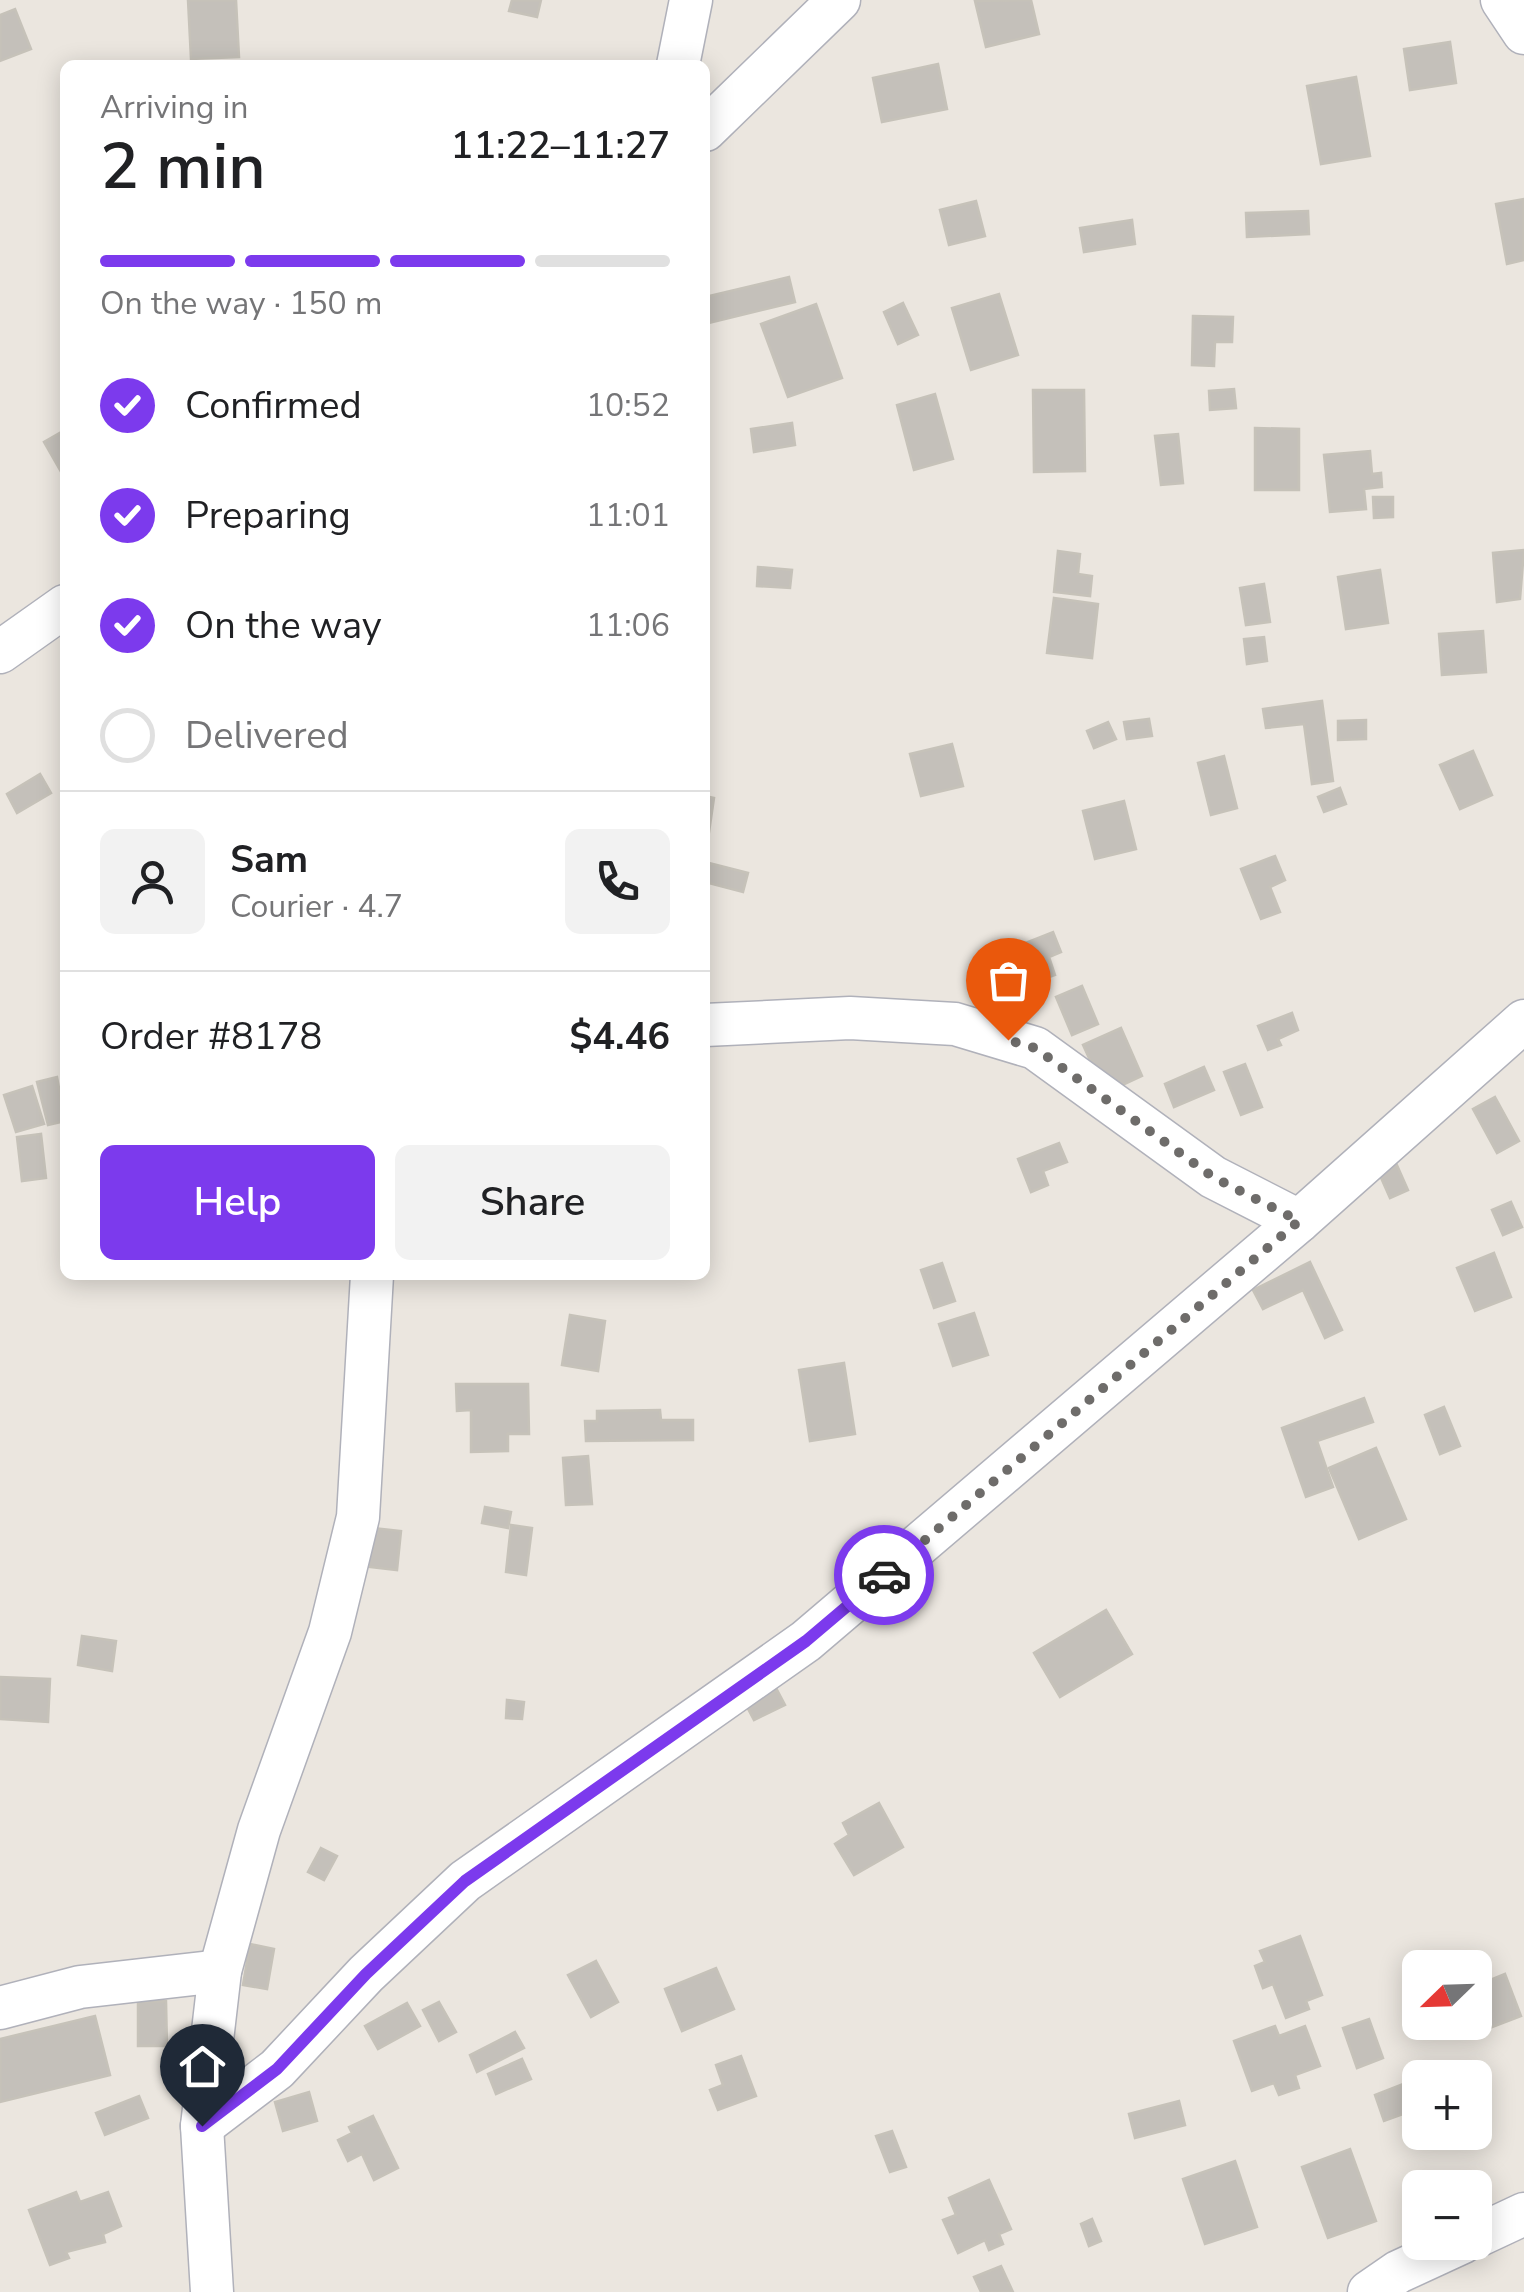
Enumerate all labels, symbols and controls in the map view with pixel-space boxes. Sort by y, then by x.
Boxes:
text: Arriving in [100,86,248,129]
text: 11:22–11:27 [451,120,670,171]
text: 2 min [100,122,266,211]
text: On the way · 150 m [100,282,382,325]
icon: check [100,378,155,433]
text: Confirmed [185,380,362,431]
text: 10:52 [586,384,670,427]
icon: check [100,488,155,543]
text: Preparing [185,490,351,541]
text: 11:01 [586,494,670,537]
icon: check [100,598,155,653]
text: On the way [185,600,381,651]
text: 11:06 [586,604,670,647]
text: Delivered [185,710,349,761]
button: person [100,829,205,934]
button: phone [565,829,670,934]
text: Sam [230,834,308,885]
text: Courier · 4.7 [230,885,403,928]
pin [966,938,1051,1041]
icon: bag [981,953,1036,1008]
text: Order #8178 [100,1011,322,1062]
text: $4.46 [569,1011,670,1062]
button: Help [100,1145,375,1260]
button: Share [395,1145,670,1260]
courier [834,1525,934,1625]
icon: car [857,1548,912,1603]
north arrow [1402,1950,1492,2040]
map controls [1402,1950,1492,2260]
pin [160,2024,245,2127]
icon: home [175,2039,230,2094]
button: + [1402,2060,1492,2150]
button: − [1402,2170,1492,2260]

